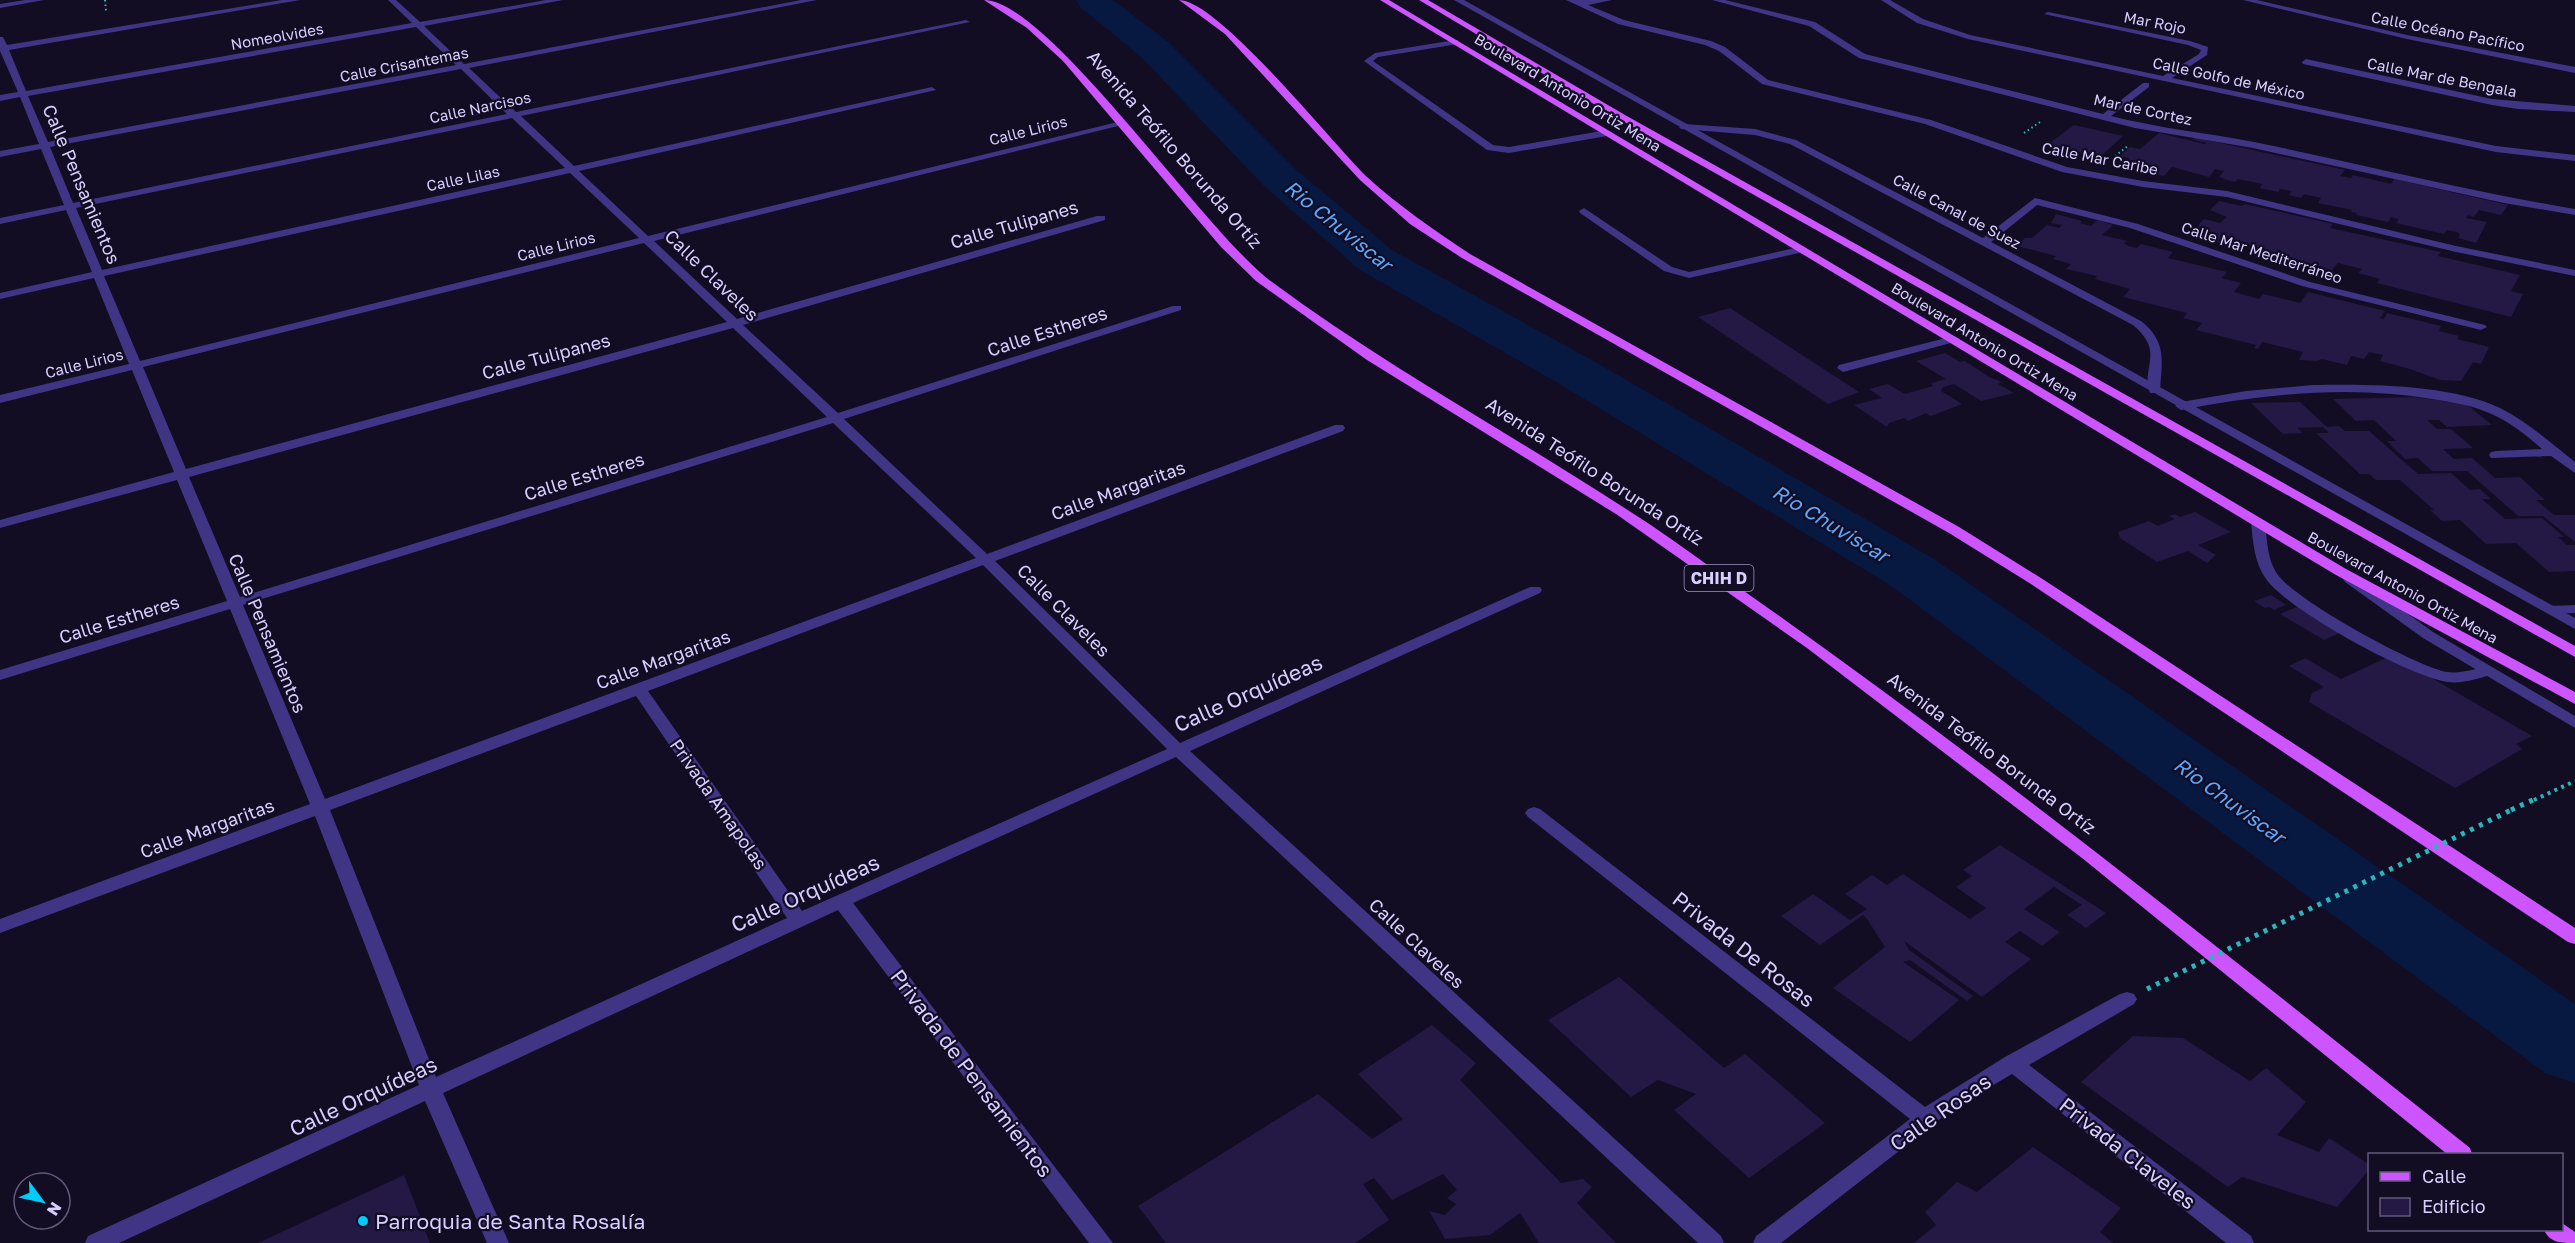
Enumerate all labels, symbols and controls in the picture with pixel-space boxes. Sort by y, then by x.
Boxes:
street label: Mar Rojo [2122,7,2188,37]
street label: Calle Océano Pacífico [2370,7,2526,55]
street label: Nomeolvides [229,19,325,53]
street label: Boulevard Antonio Ortiz Mena [1471,29,1665,155]
street label: Calle Crisantemas [338,43,470,85]
street label: Avenida Teófilo Borunda Ortíz [1083,46,1267,252]
street label: Calle Golfo de México [2151,53,2307,103]
street label: Calle Mar de Bengala [2366,54,2518,100]
street label: Calle Narcisos [428,87,532,127]
street label: Mar de Cortez [2092,90,2194,128]
street label: Calle Pensamientos [38,101,126,267]
street label: Calle Lirios [987,112,1069,148]
street label: Calle Mar Caribe [2040,138,2160,178]
street label: Calle Lilas [425,161,501,195]
street label: Calle Canal de Suez [1890,170,2024,252]
water label: Rio Chuviscar [1280,174,1400,278]
street label: Calle Tulipanes [948,195,1080,253]
street label: Calle Mar Mediterráneo [2179,217,2345,287]
street label: Calle Claveles [660,225,764,325]
street label: Calle Lirios [515,228,597,264]
street label: Boulevard Antonio Ortiz Mena [1888,278,2082,404]
street label: Calle Estheres [984,301,1110,361]
street label: Calle Tulipanes [479,328,613,384]
street label: Calle Lirios [43,345,125,381]
street label: Avenida Teófilo Borunda Ortíz [1482,392,1708,550]
street label: Calle Estheres [521,447,647,505]
street label: Calle Margaritas [1048,456,1188,524]
water label: Rio Chuviscar [1769,479,1896,569]
street label: Boulevard Antonio Ortiz Mena [2305,527,2501,647]
street label: Calle Pensamientos [224,550,312,716]
street label: Calle Claveles [1013,559,1115,661]
road number: CHIH D [1684,565,1754,591]
street label: Calle Estheres [56,590,182,648]
street label: Calle Margaritas [593,625,733,693]
street label: Calle Orquídeas [1170,649,1326,737]
street label: Avenida Teófilo Borunda Ortíz [1883,667,2101,839]
street label: Privada Amapolas [666,734,772,874]
water label: Rio Chuviscar [2170,752,2293,850]
street label: Calle Margaritas [137,794,277,862]
street label: Calle Orquídeas [727,849,883,937]
street label: Privada De Rosas [1668,885,1820,1013]
street label: Calle Claveles [1365,893,1469,993]
street label: Privada de Pensamientos [885,964,1059,1182]
street label: Calle Orquídeas [285,1050,441,1142]
street label: Calle Rosas [1884,1068,1996,1156]
street label: Privada Claveles [2054,1092,2202,1214]
legend [2368,1153,2563,1231]
text: Calle [2422,1165,2466,1187]
north arrow [12,1171,72,1231]
text: Edificio [2422,1195,2486,1217]
text: N [43,1199,66,1220]
place label: Parroquia de Santa Rosalía [375,1208,645,1234]
marker: Parroquia de Santa Rosalía [356,1214,370,1228]

